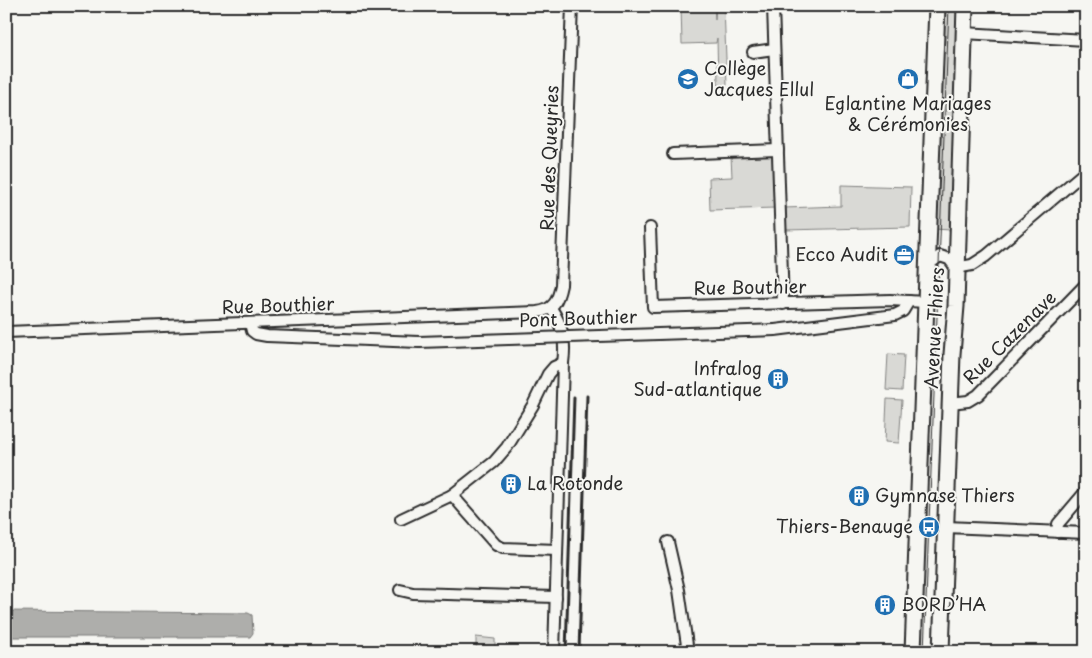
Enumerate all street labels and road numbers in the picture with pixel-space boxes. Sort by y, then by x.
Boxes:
street label: Rue des Queyries [532,85,565,231]
street label: Avenue Thiers [917,266,950,389]
street label: Rue Bouthier [693,272,807,301]
street label: Rue Cazenave [956,284,1062,390]
street label: Rue Bouthier [221,289,336,320]
street label: Pont Bouthier [519,302,638,333]

